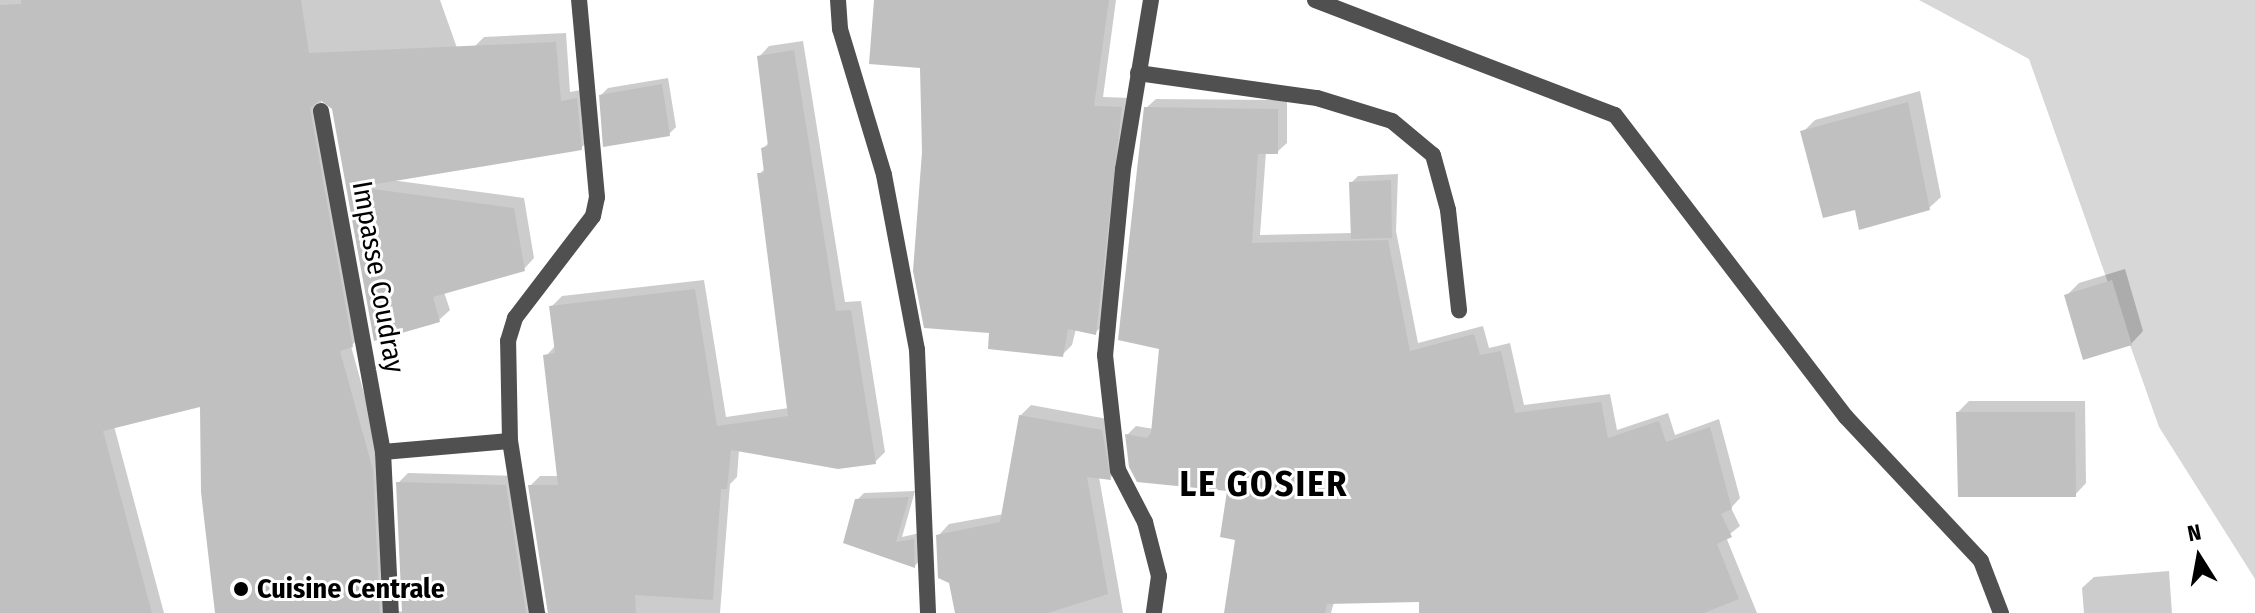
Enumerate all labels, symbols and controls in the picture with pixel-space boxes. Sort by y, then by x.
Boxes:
street label: Impasse Coudray [345,179,411,375]
district label: LE GOSIER [1180,463,1348,507]
north arrow [2159,517,2239,597]
text: N [2185,518,2203,547]
place label: Cuisine Centrale [257,572,445,606]
marker: Cuisine Centrale [232,580,250,598]

